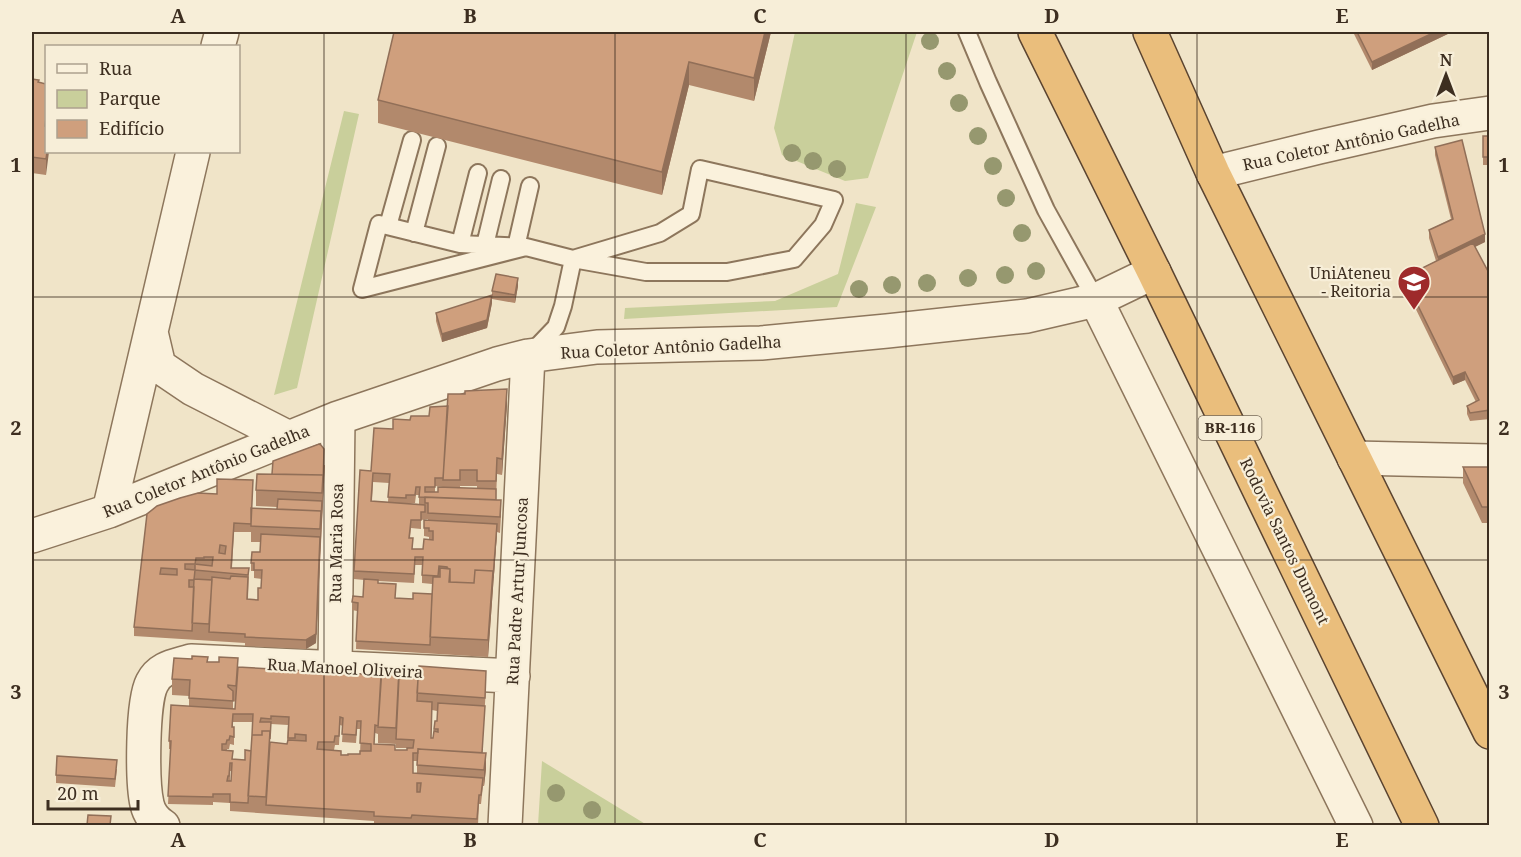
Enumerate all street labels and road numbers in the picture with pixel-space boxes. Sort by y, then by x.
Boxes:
street label: Rua Coletor Antônio Gadelha [1241,108,1461,176]
street label: Rua Coletor Antônio Gadelha [560,330,782,364]
road number: BR-116 [1198,416,1262,440]
street label: Rua Coletor Antônio Gadelha [99,419,313,523]
street label: Rodovia Santos Dumont [1235,454,1335,628]
street label: Rua Maria Rosa [324,483,348,603]
street label: Rua Padre Artur Juncosa [501,496,533,686]
street label: Rua Manoel Oliveira [266,653,424,683]

